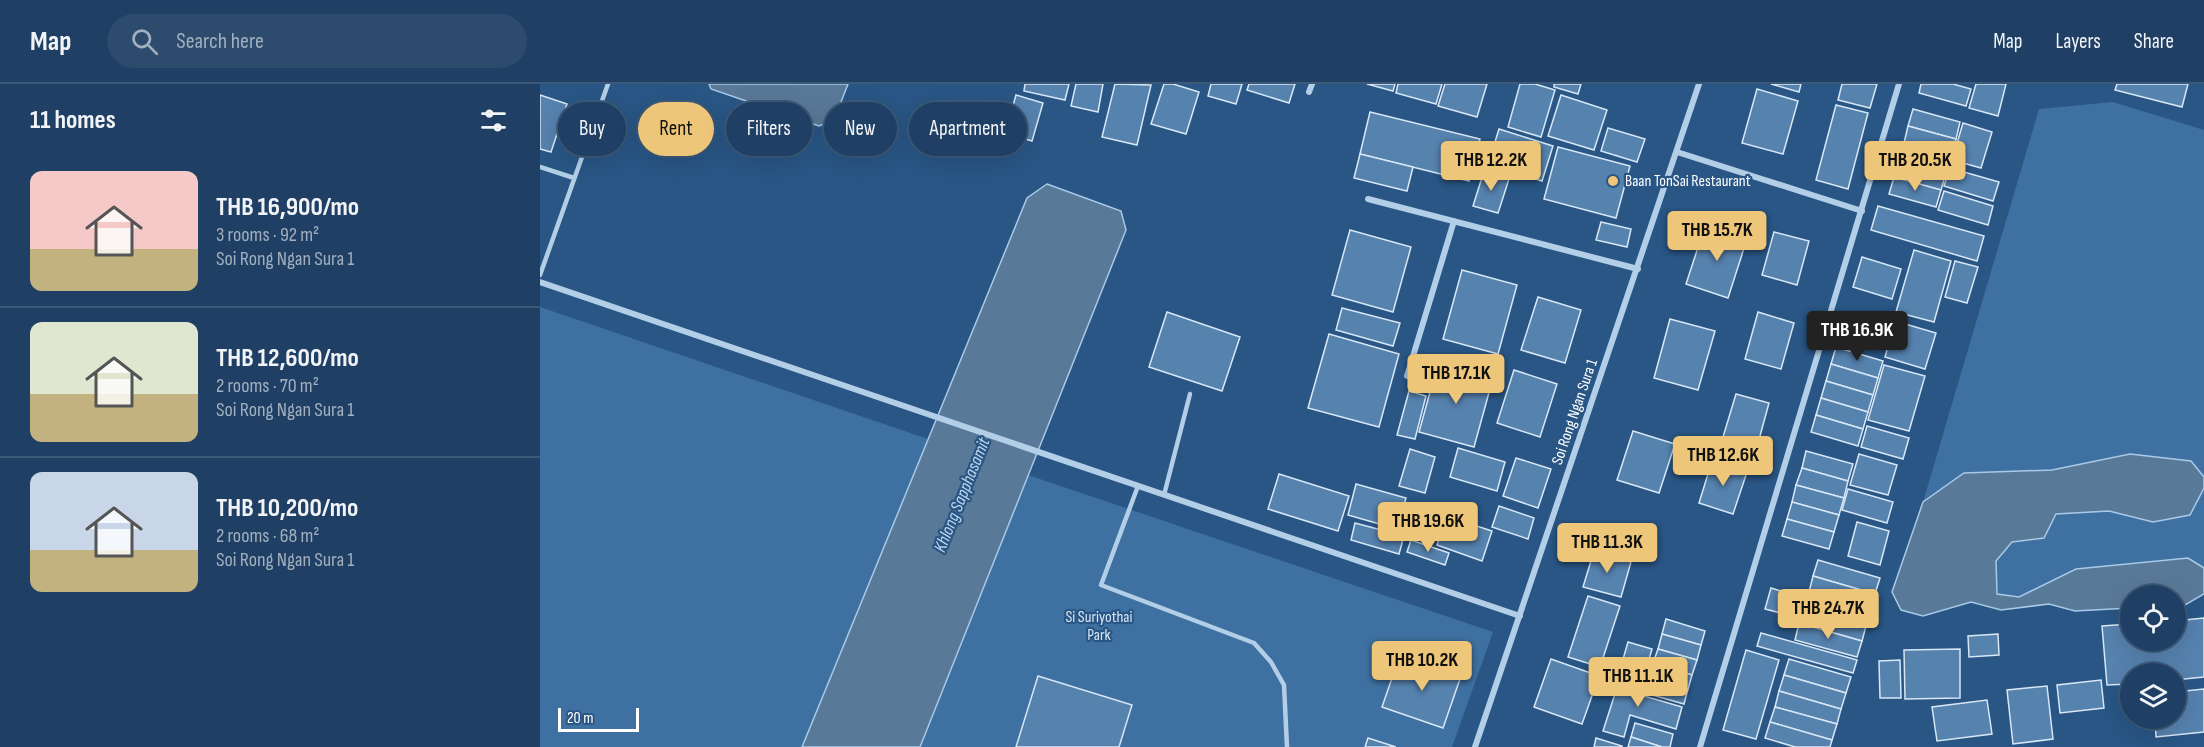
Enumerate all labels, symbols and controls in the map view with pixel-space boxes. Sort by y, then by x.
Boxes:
search box [107,14,527,68]
text: Map [30,25,71,58]
icon: search [128,25,161,58]
text: Search here [176,28,264,55]
text: Map [1993,29,2022,54]
text: Layers [2055,29,2101,54]
text: Share [2134,29,2174,54]
chip: Buy [558,102,626,156]
chip: Rent [638,102,714,156]
chip: Filters [726,102,812,156]
chip: New [824,102,897,156]
chip: Apartment [909,102,1027,156]
icon: filters [477,104,510,137]
text: 11 homes [30,105,116,136]
pin: THB 12.2K [1422,141,1560,192]
pin: THB 20.5K [1846,141,1984,192]
text: THB 12.2K [1455,148,1527,172]
text: THB 20.5K [1878,148,1952,172]
place label: Baan TonSai Restaurant [1625,172,1751,191]
marker: Baan TonSai Restaurant [1606,174,1620,188]
text: THB 16,900/mo [216,192,359,223]
icon: home [78,195,150,267]
pin: THB 15.7K [1648,211,1786,262]
text: THB 15.7K [1681,218,1753,242]
text: 3 rooms · 92 m² [216,223,319,247]
text: Soi Rong Ngan Sura 1 [216,247,354,271]
pin: THB 16.9K [1788,311,1926,362]
text: THB 16.9K [1821,318,1893,342]
text: THB 12,600/mo [216,343,359,374]
icon: home [78,346,150,418]
pin: THB 17.1K [1387,354,1525,405]
street label: Soi Rong Ngan Sura 1 [1548,356,1602,467]
text: THB 17.1K [1421,361,1491,385]
text: 2 rooms · 70 m² [216,374,319,398]
text: Soi Rong Ngan Sura 1 [216,398,354,422]
water label: Khlong Sapphasamit [929,434,995,555]
pin: THB 12.6K [1654,436,1792,487]
text: THB 12.6K [1687,443,1759,467]
text: THB 10,200/mo [216,493,358,524]
icon: home [78,496,150,568]
pin: THB 19.6K [1359,502,1497,553]
text: THB 19.6K [1392,509,1464,533]
pin: THB 11.3K [1538,523,1676,574]
text: 2 rooms · 68 m² [216,524,320,548]
text: THB 11.3K [1571,530,1643,554]
text: Soi Rong Ngan Sura 1 [216,548,354,572]
map controls [2120,585,2186,729]
button: locate [2120,585,2186,651]
pin: THB 24.7K [1759,589,1897,640]
text: THB 24.7K [1792,596,1864,620]
park label: Si Suriyothai Park [1065,608,1133,645]
pin: THB 10.2K [1353,641,1491,692]
text: THB 10.2K [1386,648,1458,672]
pin: THB 11.1K [1569,657,1707,708]
button: layers [2120,663,2186,729]
text: THB 11.1K [1603,664,1673,688]
scale bar [558,705,639,732]
text: 20 m [567,709,594,728]

